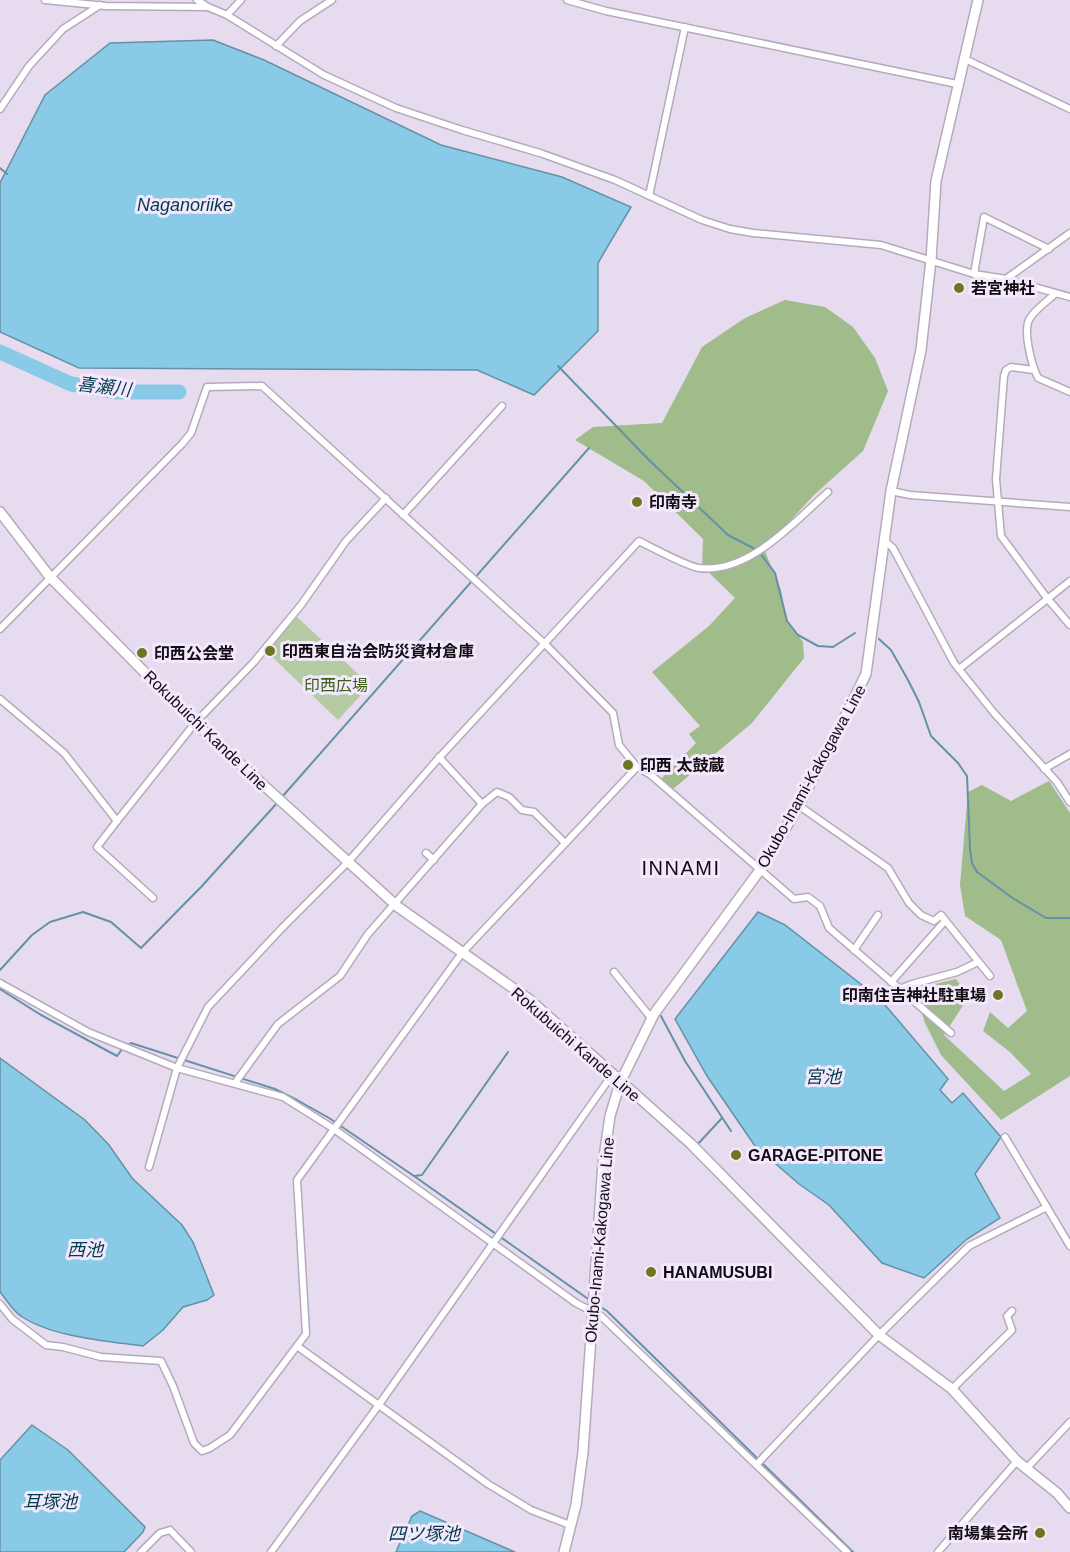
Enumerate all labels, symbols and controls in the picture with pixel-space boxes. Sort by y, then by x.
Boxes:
water label: Naganoriike [137,195,233,215]
place label: 若宮神社 [971,279,1035,297]
marker: 若宮神社 [952,281,966,295]
water label: 喜瀬川 [76,374,134,400]
place label: 印南寺 [649,494,697,511]
marker: 印南寺 [630,495,644,509]
place label: 印西東自治会防災資材倉庫 [282,642,474,660]
marker: 印西東自治会防災資材倉庫 [263,644,277,658]
place label: 印西公会堂 [154,645,234,662]
marker: 印西公会堂 [135,646,149,660]
street label: Rokubuichi Kande Line [141,667,271,794]
park label: 印西広場 [304,677,368,694]
street label: Okubo-Inami-Kakogawa Line [754,682,869,871]
place label: 印西 太鼓蔵 [640,757,724,774]
marker: 印西 太鼓蔵 [621,758,635,772]
district label: INNAMI [642,857,721,879]
street label: Rokubuichi Kande Line [508,984,643,1105]
place label: 印南住吉神社駐車場 [842,986,986,1004]
marker: 印南住吉神社駐車場 [991,988,1005,1002]
water label: 宮池 [805,1067,843,1087]
street label: Okubo-Inami-Kakogawa Line [582,1136,617,1344]
place label: GARAGE-PITONE [748,1147,883,1164]
marker: GARAGE-PITONE [729,1148,743,1162]
water label: 西池 [67,1240,105,1260]
place label: HANAMUSUBI [663,1264,772,1281]
marker: HANAMUSUBI [644,1265,658,1279]
water label: 耳塚池 [23,1492,79,1512]
water label: 四ツ塚池 [388,1524,462,1544]
place label: 南場集会所 [948,1525,1028,1542]
marker: 南場集会所 [1033,1526,1047,1540]

